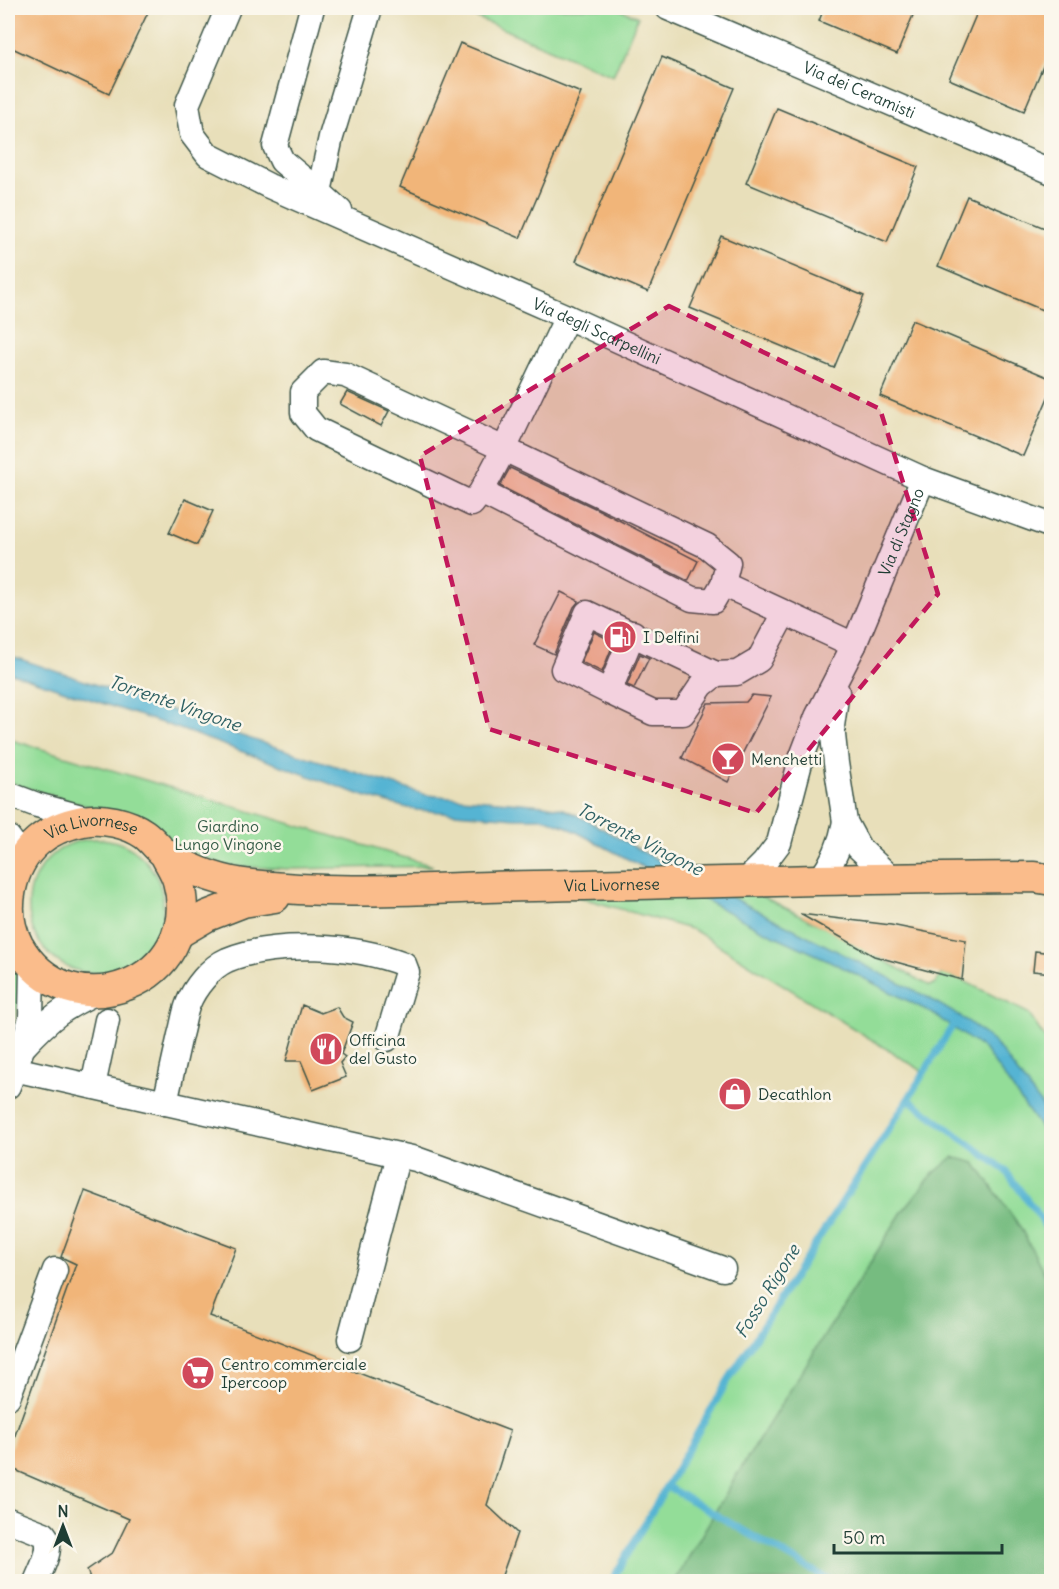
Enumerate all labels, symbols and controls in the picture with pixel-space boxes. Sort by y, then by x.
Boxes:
street label: Via dei Ceramisti [800,57,918,122]
street label: Via degli Scarpellini [530,293,664,368]
street label: Via di Stagno [874,485,928,579]
fuel station icon: I Delfini [602,619,638,655]
place label: I Delfini [643,627,699,647]
water label: Torrente Vingone [106,670,245,737]
bar icon: Menchetti [710,741,746,777]
place label: Menchetti [751,749,822,769]
water label: Torrente Vingone [573,797,708,881]
street label: Via Livornese [41,810,142,844]
park label: Giardino Lungo Vingone [174,816,282,854]
street label: Via Livornese [564,873,660,895]
place label: Officina del Gusto [349,1030,417,1068]
restaurant icon: Officina del Gusto [308,1031,344,1067]
shop icon: Decathlon [717,1076,753,1112]
place label: Decathlon [758,1084,832,1104]
water label: Fosso Rigone [729,1239,806,1342]
place label: Centro commerciale Ipercoop [221,1354,367,1392]
supermarket icon: Centro commerciale Ipercoop [180,1355,216,1391]
north arrow [33,1496,93,1556]
text: N [57,1501,69,1521]
scale bar [834,1517,1002,1555]
text: 50 m [843,1526,885,1549]

